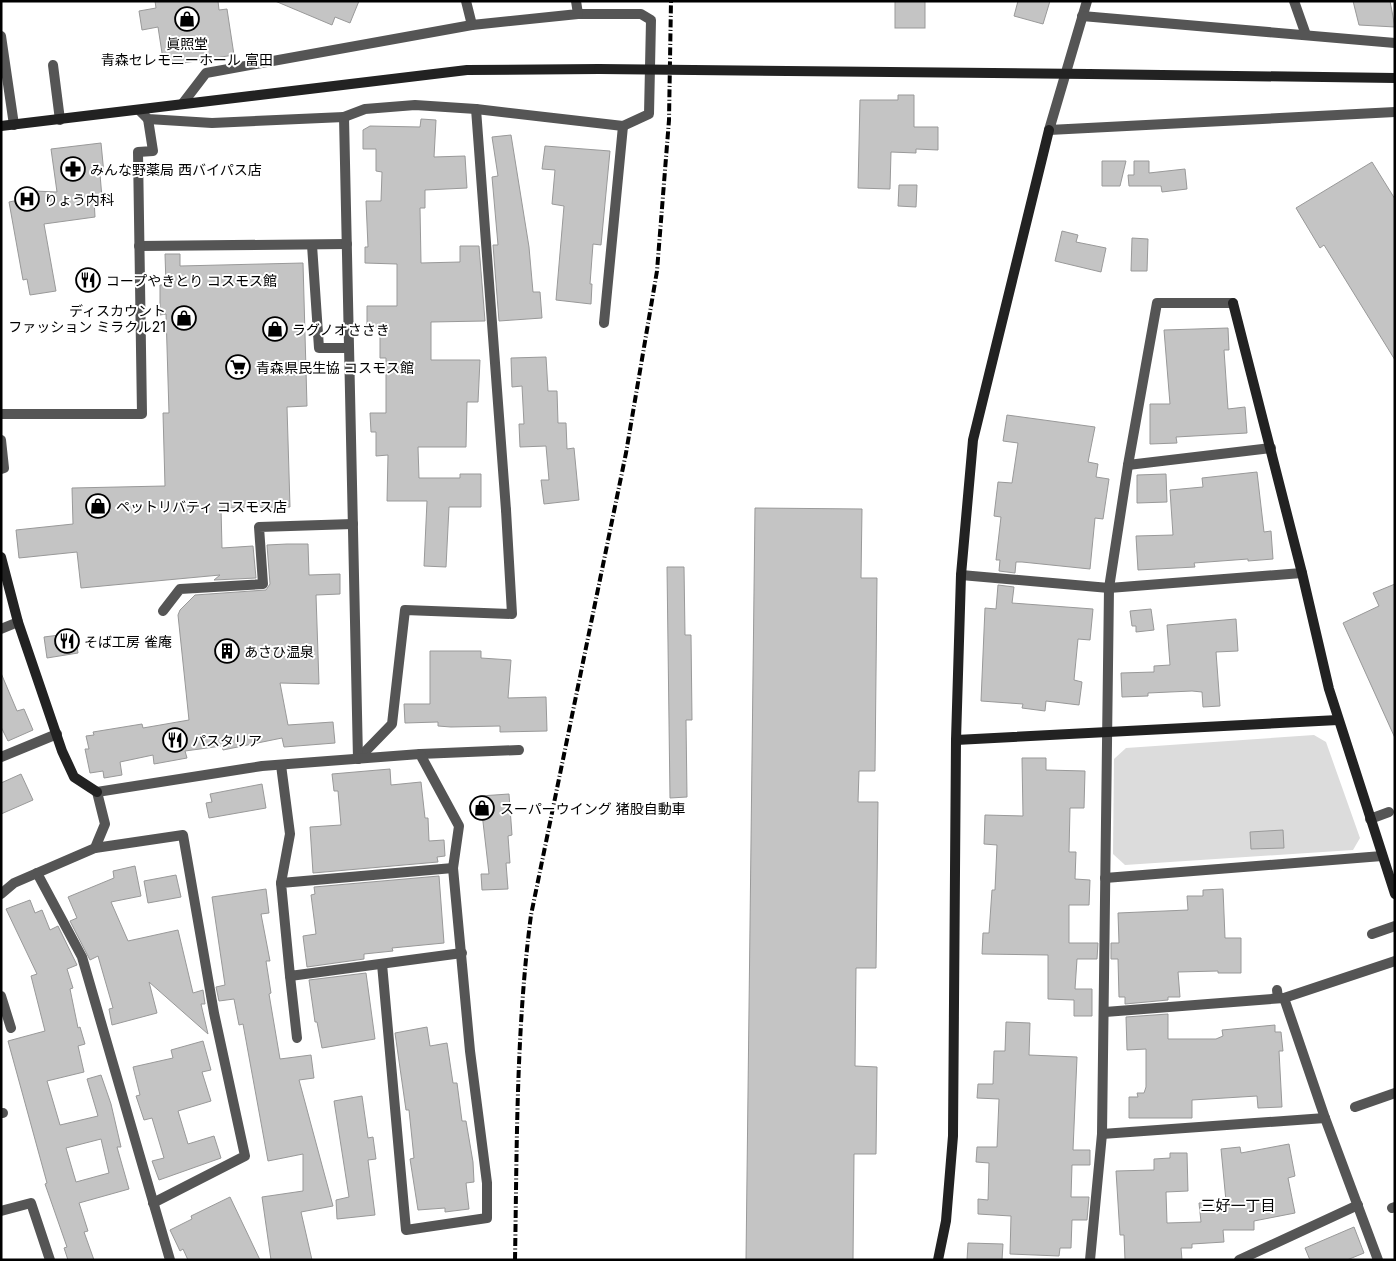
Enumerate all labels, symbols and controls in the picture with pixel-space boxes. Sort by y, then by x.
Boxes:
shop icon: 眞照堂 青森セレモニーホール 富田 [174,6,200,32]
place label: 眞照堂 青森セレモニーホール 富田 [101,35,273,68]
pharmacy icon: みんな野薬局 西バイパス店 [60,156,86,182]
place label: みんな野薬局 西バイパス店 [90,161,262,178]
hospital icon: りょう内科 [14,186,40,212]
place label: りょう内科 [44,191,114,208]
restaurant icon: コープやきとり コスモス館 [75,267,101,293]
place label: コープやきとり コスモス館 [106,272,277,289]
place label: ディスカウント ファッション ミラクル21 [8,302,166,335]
shop icon: ディスカウント ファッション ミラクル21 [171,305,197,331]
shop icon: ラグノオささき [262,316,288,342]
place label: ラグノオささき [292,321,390,338]
supermarket icon: 青森県民生協 コスモス館 [225,354,251,380]
place label: 青森県民生協 コスモス館 [256,359,414,376]
shop icon: ペットリバティ コスモス店 [85,493,111,519]
place label: ペットリバティ コスモス店 [116,498,287,515]
restaurant icon: そば工房 雀庵 [54,628,80,654]
place label: そば工房 雀庵 [84,633,172,650]
building icon: あさひ温泉 [214,638,240,664]
place label: あさひ温泉 [244,643,314,660]
restaurant icon: パスタリア [162,727,188,753]
place label: パスタリア [192,732,262,749]
shop icon: スーパーウイング 猪股自動車 [469,795,495,821]
place label: スーパーウイング 猪股自動車 [500,800,686,817]
district label: 三好一丁目 [1200,1196,1276,1215]

